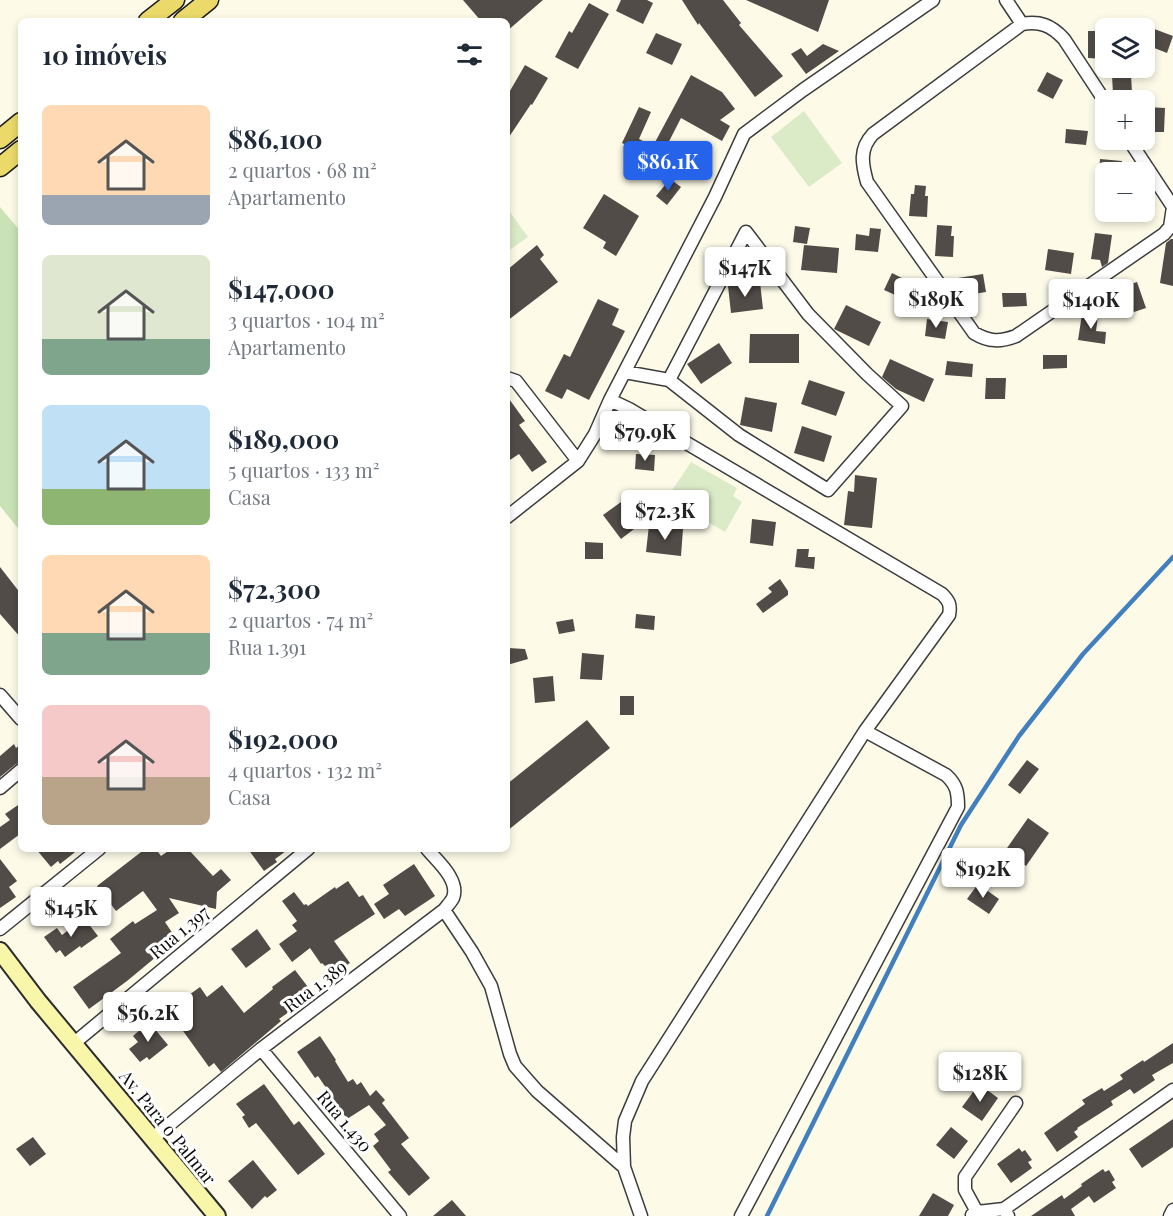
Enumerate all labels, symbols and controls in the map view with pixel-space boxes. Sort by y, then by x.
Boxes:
map controls [1095,18,1155,222]
button: layers [1095,18,1155,78]
text: 10 imóveis [42,37,167,72]
icon: filters [453,38,486,71]
button: + [1095,90,1155,150]
text: $86,100 [228,121,323,156]
icon: home [90,129,162,201]
pin: $86.1K [619,141,717,192]
text: $86.1K [637,147,699,174]
text: 2 quartos · 68 m² [228,156,377,183]
button: − [1095,162,1155,222]
text: Apartamento [228,183,346,210]
pin: $147K [703,247,787,298]
text: $147K [719,253,771,280]
text: $147,000 [228,271,335,306]
pin: $189K [894,278,978,329]
icon: home [90,279,162,351]
pin: $140K [1049,279,1133,330]
text: $189K [908,284,964,311]
text: $140K [1063,285,1119,312]
text: 3 quartos · 104 m² [228,306,385,333]
text: Apartamento [228,333,346,360]
pin: $79.9K [596,411,694,462]
text: $79.9K [614,417,676,444]
text: $189,000 [228,421,339,456]
icon: home [90,429,162,501]
text: 5 quartos · 133 m² [228,456,380,483]
text: Casa [228,483,271,510]
pin: $72.3K [616,490,714,541]
text: $72.3K [635,496,695,523]
text: $72,300 [228,571,321,606]
icon: home [90,579,162,651]
text: 2 quartos · 74 m² [228,606,373,633]
text: Rua 1.391 [228,633,306,660]
text: $192,000 [228,721,338,756]
icon: home [90,729,162,801]
text: 4 quartos · 132 m² [228,756,382,783]
text: Casa [228,783,271,810]
pin: $192K [941,848,1025,899]
text: $192K [956,854,1010,881]
pin: $145K [29,887,113,938]
text: $145K [44,893,98,920]
street label: Rua 1.397 [144,900,214,964]
street label: Rua 1.389 [279,954,351,1018]
pin: $56.2K [99,992,197,1043]
text: $56.2K [117,998,179,1025]
pin: $128K [938,1052,1022,1103]
text: $128K [952,1058,1008,1085]
street label: Av. Para o Palmar [114,1064,222,1189]
street label: Rua 1.430 [312,1085,378,1157]

